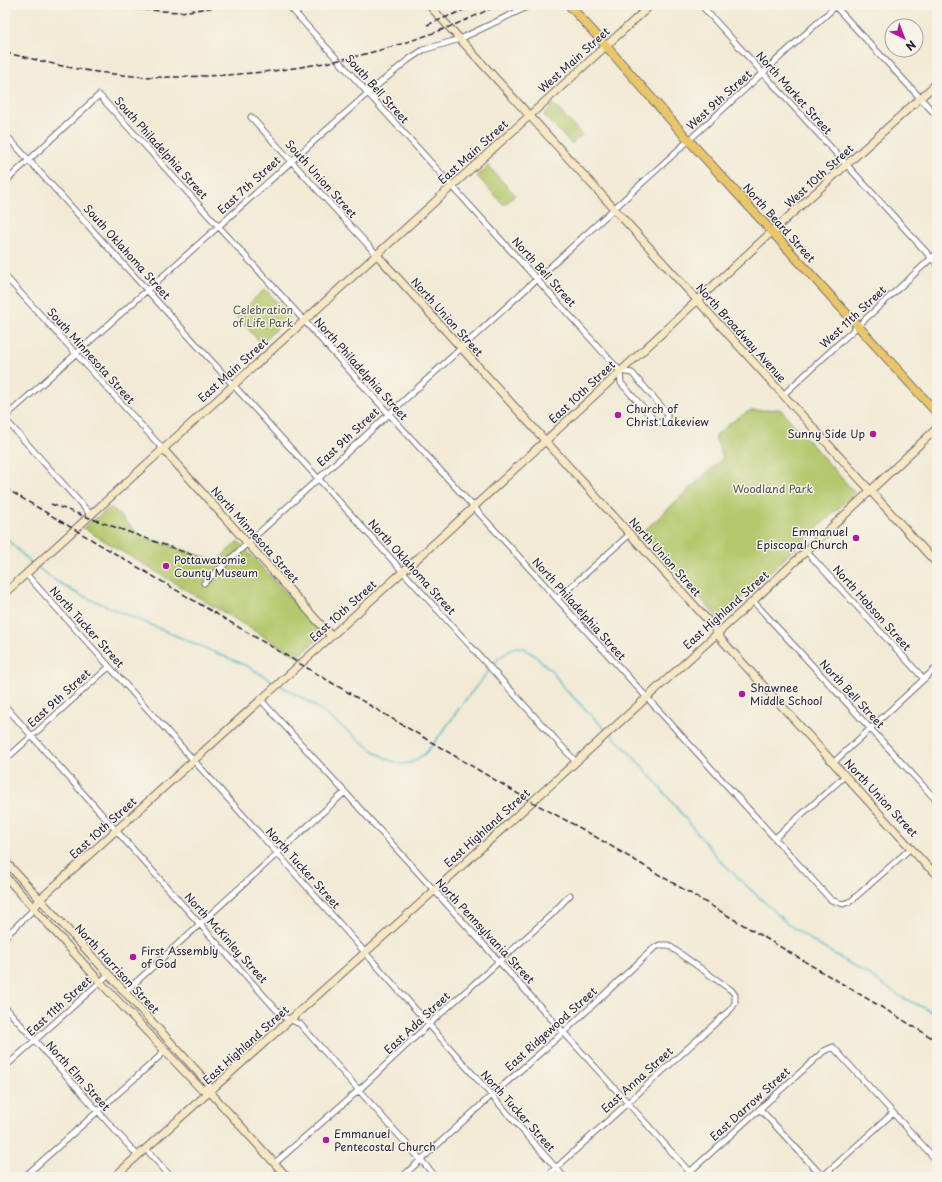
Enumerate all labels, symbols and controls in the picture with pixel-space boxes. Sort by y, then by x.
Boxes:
north arrow [884,18,924,58]
street label: West Main Street [534,22,614,96]
text: N [902,37,920,55]
street label: North Market Street [752,47,837,138]
street label: South Bell Street [342,50,414,128]
street label: West 9th Street [682,65,756,134]
street label: South Philadelphia Street [111,93,212,203]
street label: East Main Street [434,115,512,188]
street label: South Union Street [282,136,362,222]
street label: West 10th Street [780,139,857,211]
street label: East 7th Street [213,151,284,218]
street label: North Beard Street [739,179,820,266]
street label: South Oklahoma Street [80,200,175,303]
street label: North Bell Street [508,233,581,311]
street label: North Union Street [407,273,488,360]
street label: North Broadway Avenue [692,280,790,386]
street label: West 11th Street [816,281,890,352]
park label: Celebration of Life Park [232,301,294,331]
street label: South Minnesota Street [44,304,140,408]
street label: North Philadelphia Street [311,313,413,424]
street label: East Main Street [194,333,272,406]
street label: East 10th Street [545,356,619,427]
place label: Church of Christ Lakeview [626,400,709,430]
street label: East 9th Street [313,403,383,470]
marker: Church of Christ Lakeview [613,410,623,420]
place label: Sunny Side Up [787,425,865,442]
marker: Sunny Side Up [868,429,878,439]
park label: Woodland Park [733,480,814,497]
street label: North Minnesota Street [207,483,304,587]
street label: North Union Street [625,513,706,600]
street label: North Oklahoma Street [365,515,460,619]
place label: Emmanuel Episcopal Church [756,523,848,553]
marker: Emmanuel Episcopal Church [851,533,861,543]
place label: Pottawatomie County Museum [174,551,258,581]
street label: North Philadelphia Street [529,553,631,664]
marker: Pottawatomie County Museum [161,561,171,571]
street label: North Hobson Street [829,561,916,655]
street label: East Highland Street [679,566,773,653]
street label: East 10th Street [305,575,380,646]
street label: North Tucker Street [46,582,129,671]
street label: North Bell Street [816,655,889,732]
street label: East 9th Street [23,664,94,731]
place label: Shawnee Middle School [750,679,822,709]
marker: Shawnee Middle School [737,689,747,699]
street label: North Union Street [841,755,922,841]
street label: East Highland Street [440,784,534,871]
street label: East 10th Street [65,792,140,863]
street label: North Tucker Street [262,823,345,912]
street label: North Pennsylvania Street [432,874,539,988]
street label: North McKinley Street [181,888,272,987]
street label: North Harrison Street [71,920,164,1018]
place label: First Assembly of God [141,942,218,972]
marker: First Assembly of God [128,952,138,962]
street label: East 11th Street [22,971,95,1040]
street label: East Ridgewood Street [501,982,601,1075]
street label: East Ada Street [380,987,454,1058]
street label: East Highland Street [199,1001,293,1088]
street label: North Elm Street [42,1037,115,1115]
street label: East Anna Street [597,1042,677,1117]
street label: East Darrow Street [706,1063,794,1144]
street label: North Tucker Street [477,1066,560,1155]
place label: Emmanuel Pentecostal Church [334,1125,436,1155]
marker: Emmanuel Pentecostal Church [321,1135,331,1145]

